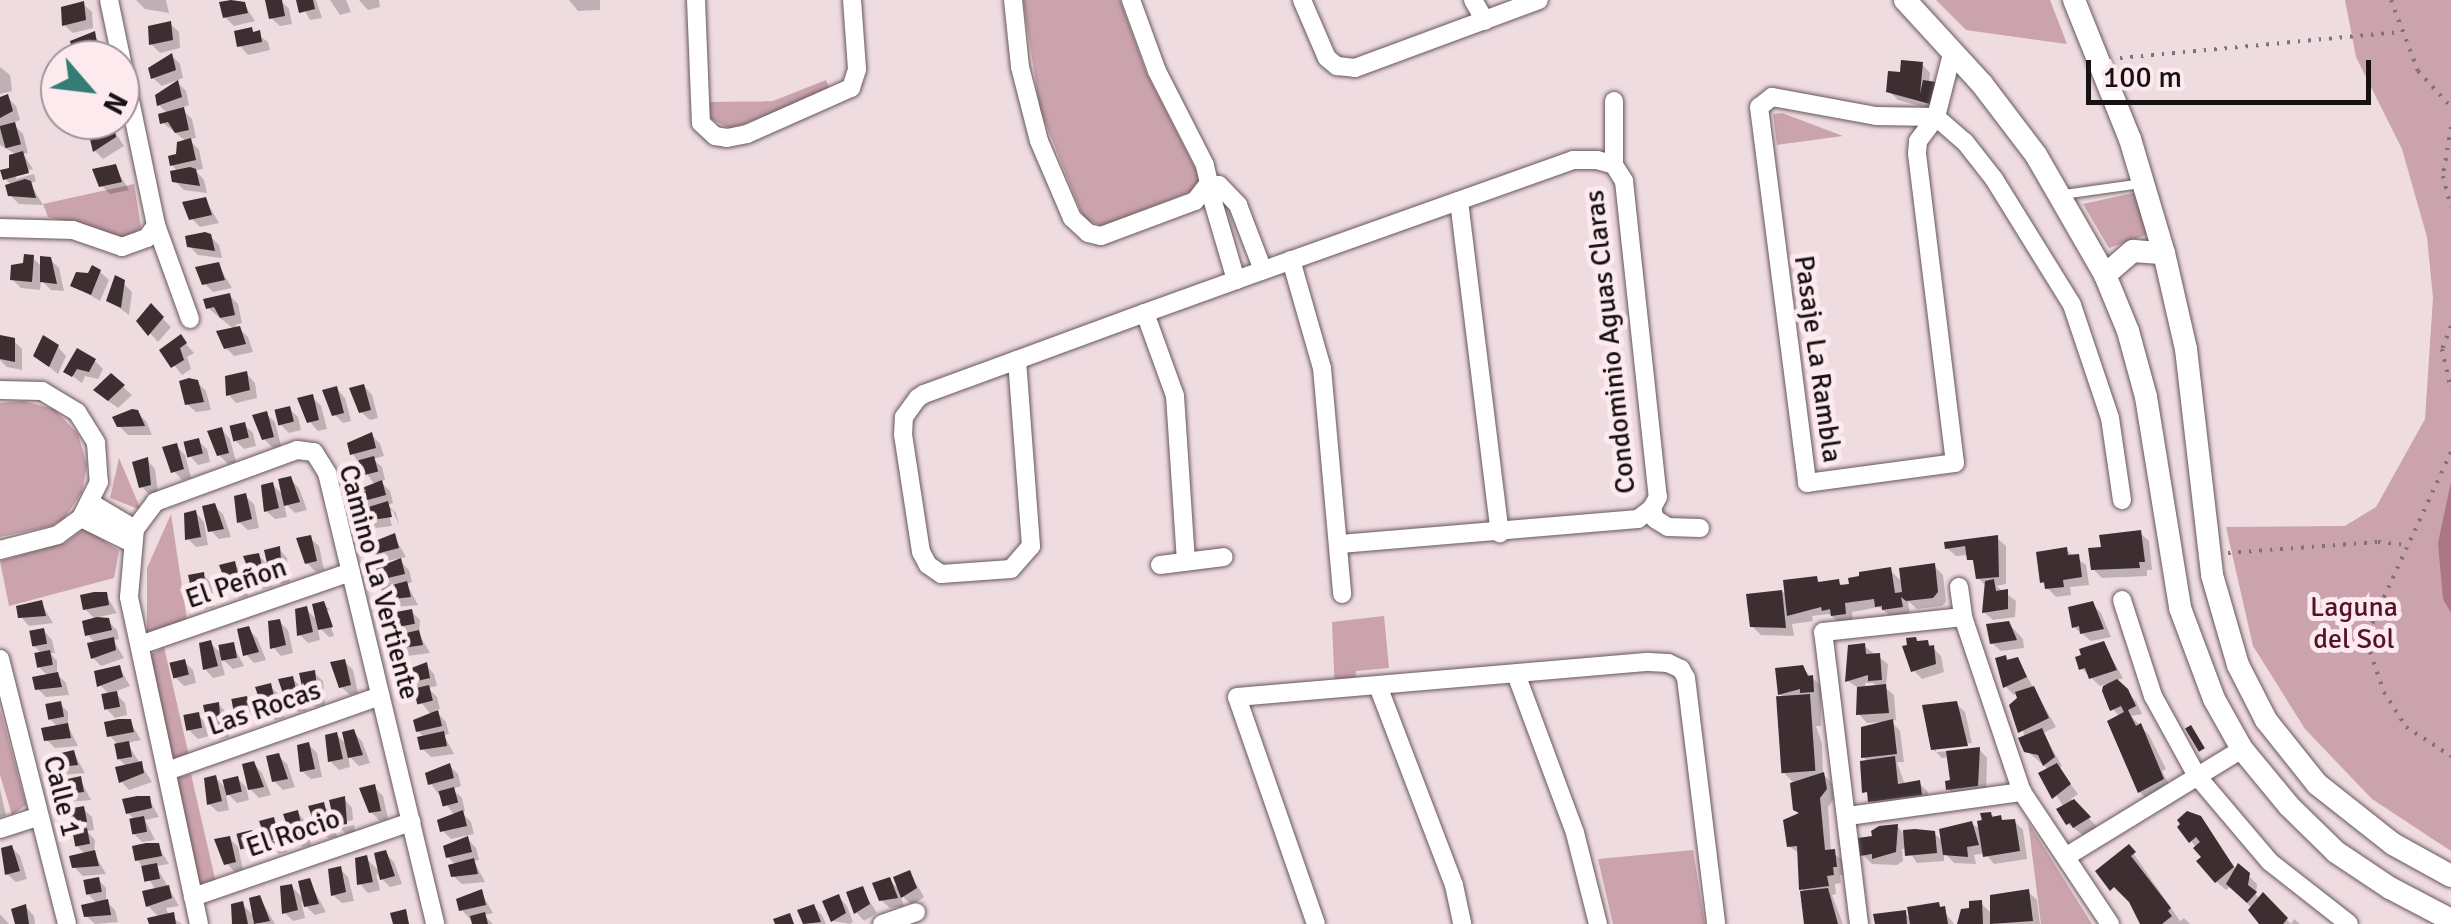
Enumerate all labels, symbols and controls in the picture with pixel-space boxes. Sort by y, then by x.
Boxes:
north arrow [40,40,140,140]
scale bar [2091,40,2376,102]
text: 100 m [2103,59,2182,96]
text: N [95,87,134,120]
street label: Condominio Aguas Claras [1577,189,1643,495]
street label: Pasaje La Rambla [1787,253,1849,465]
street label: Camino La Vertiente [332,461,426,703]
street label: El Peñon [181,550,291,616]
park label: Laguna del Sol [2310,590,2398,656]
street label: Las Rocas [203,673,325,743]
street label: Calle 1 [36,752,88,840]
street label: El Rocio [242,801,344,865]

